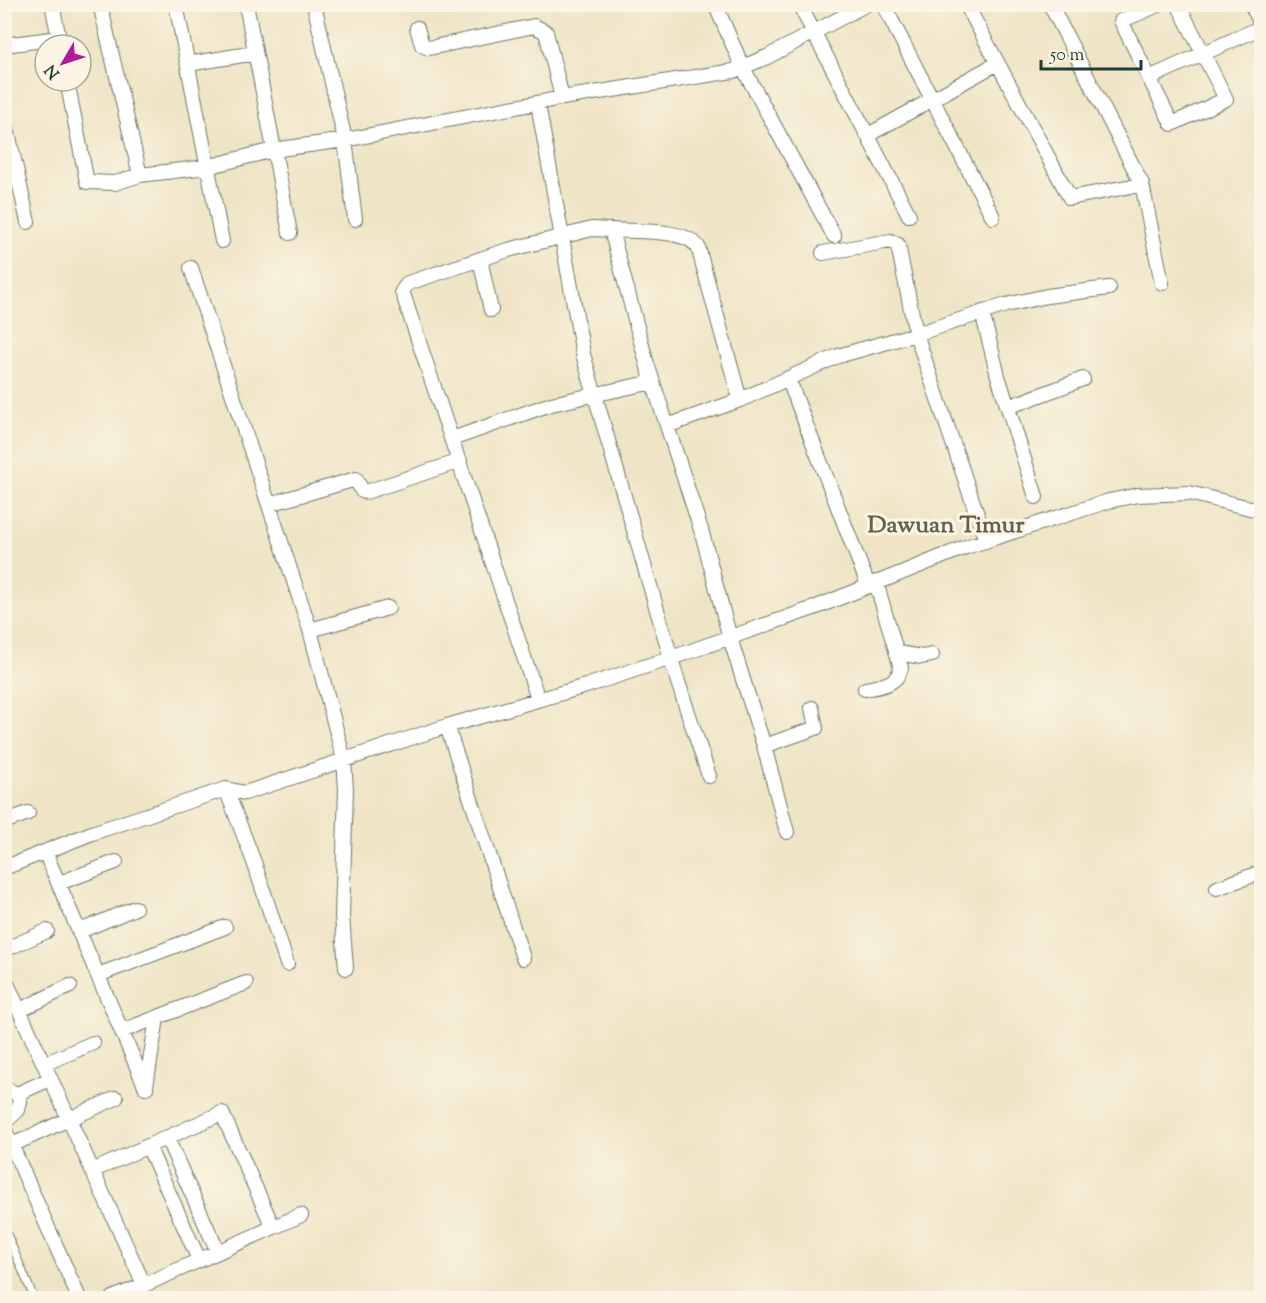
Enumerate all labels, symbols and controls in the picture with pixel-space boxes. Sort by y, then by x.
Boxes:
north arrow [33,33,93,93]
scale bar [1041,33,1142,71]
text: 50 m [1049,43,1085,69]
text: N [40,58,66,83]
district label: Dawuan Timur [868,509,1025,543]

